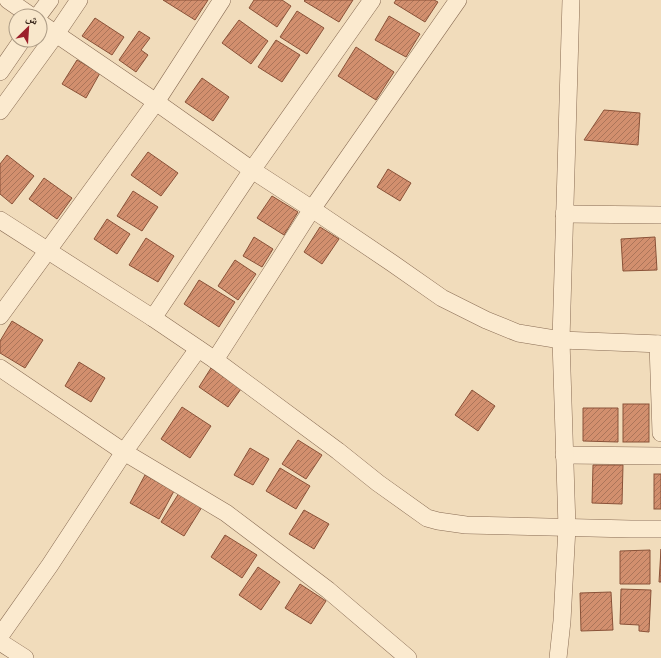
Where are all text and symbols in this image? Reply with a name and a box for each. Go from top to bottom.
north arrow [8,8,48,48]
text: ش [24,10,41,29]

